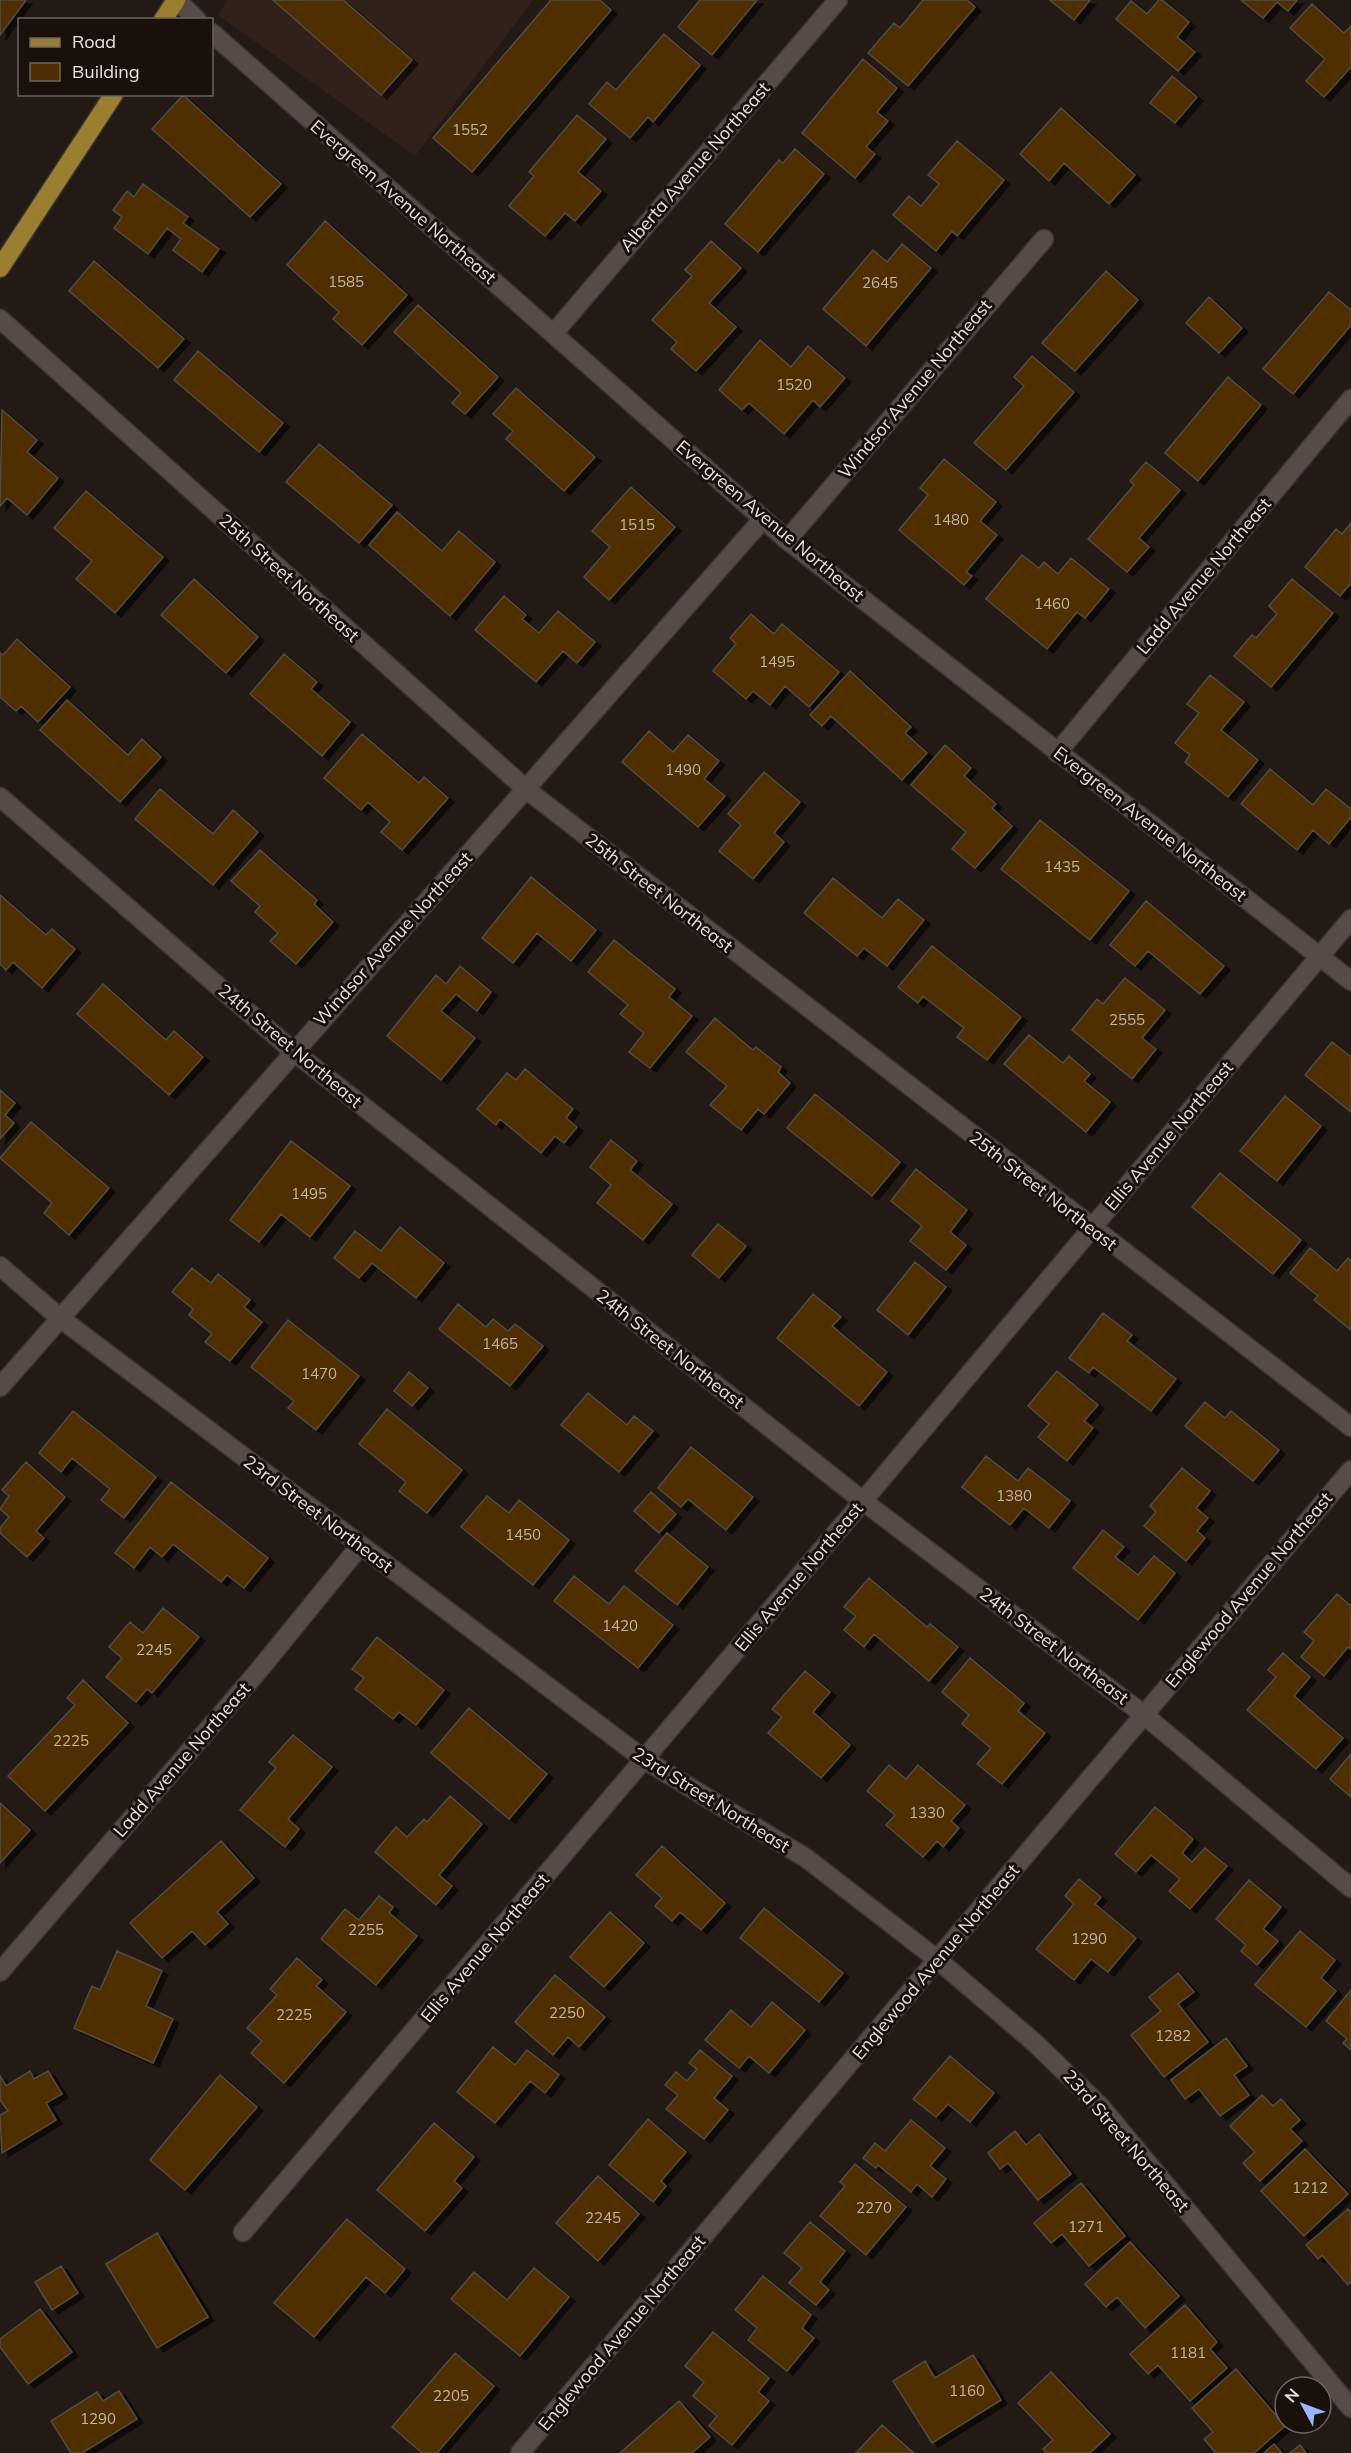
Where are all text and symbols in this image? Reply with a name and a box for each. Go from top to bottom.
legend [18,18,213,96]
text: Road [72,30,116,53]
text: Building [72,60,140,83]
street label: Alberta Avenue Northeast [615,77,775,256]
street label: Evergreen Avenue Northeast [306,115,501,289]
house number: 1552 [452,120,488,139]
house number: 1585 [328,272,364,291]
house number: 2645 [862,273,898,292]
street label: Windsor Avenue Northeast [833,294,996,483]
house number: 1520 [776,375,812,394]
street label: Evergreen Avenue Northeast [671,435,869,606]
street label: Ladd Avenue Northeast [1131,493,1276,659]
street label: 25th Street Northeast [214,509,364,647]
house number: 1480 [933,510,969,529]
house number: 1515 [619,515,655,534]
house number: 1460 [1034,594,1070,613]
house number: 1495 [759,652,795,671]
street label: Evergreen Avenue Northeast [1049,741,1252,906]
house number: 1490 [665,760,701,779]
street label: 25th Street Northeast [581,828,738,957]
street label: Windsor Avenue Northeast [308,847,477,1031]
house number: 1435 [1044,857,1080,876]
street label: 24th Street Northeast [214,979,367,1113]
house number: 2555 [1109,1010,1145,1029]
street label: Ellis Avenue Northeast [1099,1056,1238,1215]
street label: 25th Street Northeast [965,1126,1122,1255]
house number: 1495 [291,1184,327,1203]
street label: 24th Street Northeast [592,1284,749,1413]
house number: 1465 [482,1334,518,1353]
house number: 1470 [301,1364,337,1383]
street label: 23rd Street Northeast [239,1450,398,1577]
house number: 1380 [996,1486,1032,1505]
street label: Englewood Avenue Northeast [1160,1487,1337,1692]
street label: Ellis Avenue Northeast [729,1497,868,1656]
house number: 1450 [505,1525,541,1544]
street label: 24th Street Northeast [975,1582,1133,1709]
house number: 1420 [602,1616,638,1635]
house number: 2245 [136,1640,172,1659]
street label: Ladd Avenue Northeast [108,1678,255,1842]
house number: 2225 [53,1731,89,1750]
street label: 23rd Street Northeast [628,1742,794,1857]
house number: 1330 [909,1803,945,1822]
street label: Englewood Avenue Northeast [847,1859,1024,2064]
street label: Ellis Avenue Northeast [415,1868,554,2027]
house number: 2255 [348,1920,384,1939]
house number: 1290 [1071,1929,1107,1948]
house number: 2250 [549,2003,585,2022]
house number: 2225 [276,2005,312,2024]
house number: 1282 [1155,2026,1191,2045]
street label: 23rd Street Northeast [1058,2065,1195,2217]
house number: 1212 [1292,2178,1328,2197]
house number: 2270 [856,2198,892,2217]
house number: 2245 [585,2208,621,2227]
house number: 1271 [1068,2217,1104,2236]
street label: Englewood Avenue Northeast [533,2230,710,2435]
house number: 1181 [1170,2343,1206,2362]
north arrow [1273,2375,1333,2435]
house number: 1160 [949,2381,985,2400]
text: N [1280,2384,1303,2406]
house number: 2205 [433,2386,469,2405]
house number: 1290 [80,2409,116,2428]

